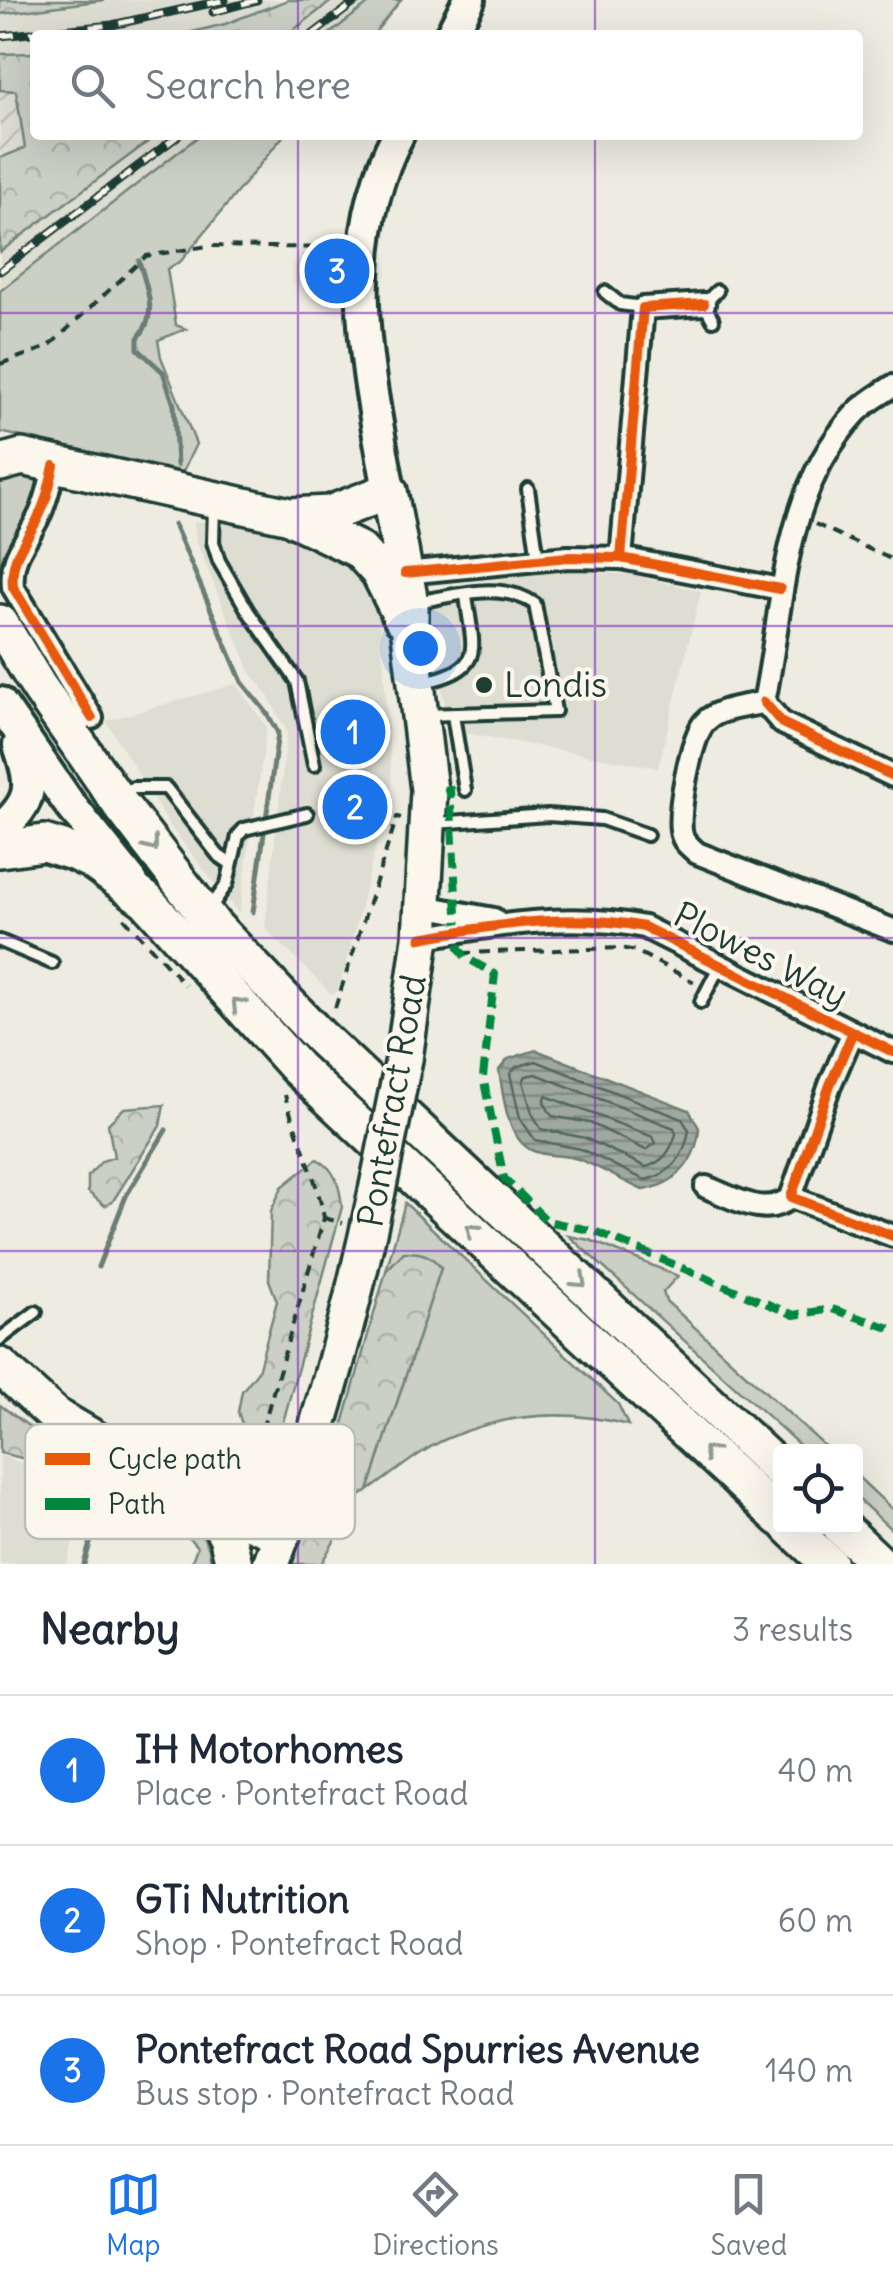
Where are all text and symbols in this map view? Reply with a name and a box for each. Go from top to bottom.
search box [30,30,863,140]
icon: search [65,58,120,113]
text: Search here [145,62,351,109]
pin: 3 [304,234,370,308]
your location [395,623,446,674]
place label: Londis [504,662,607,706]
marker: Londis [473,674,495,696]
pin: 1 [320,694,386,770]
pin: 2 [322,770,388,844]
one-way arrow [140,834,158,852]
street label: Plowes Way [667,891,856,1017]
street label: Pontefract Road [347,971,435,1230]
one-way arrow [232,997,250,1016]
one-way arrow [465,1224,483,1242]
one-way arrow [568,1269,586,1287]
legend [25,1424,355,1539]
text: Cycle path [108,1441,242,1477]
map controls [773,1444,863,1534]
button: locate [773,1444,863,1534]
one-way arrow [702,1446,721,1464]
text: Path [108,1486,166,1522]
text: Nearby [40,1603,179,1655]
text: 3 results [732,1609,853,1650]
text: IH Motorhomes [135,1726,404,1773]
text: 1 [66,1750,79,1791]
text: 40 m [778,1750,853,1791]
text: Place · Pontefract Road [135,1773,468,1814]
text: GTi Nutrition [135,1876,350,1923]
text: 2 [64,1900,81,1941]
text: 60 m [778,1900,853,1941]
text: Shop · Pontefract Road [135,1923,463,1964]
text: Pontefract Road Spurries Avenue [135,2026,700,2073]
text: 3 [63,2050,82,2091]
text: 140 m [765,2050,853,2091]
text: Bus stop · Pontefract Road [135,2073,514,2114]
tab: Map [106,2167,161,2263]
tab: Directions [372,2167,499,2263]
tab: Saved [710,2167,787,2263]

